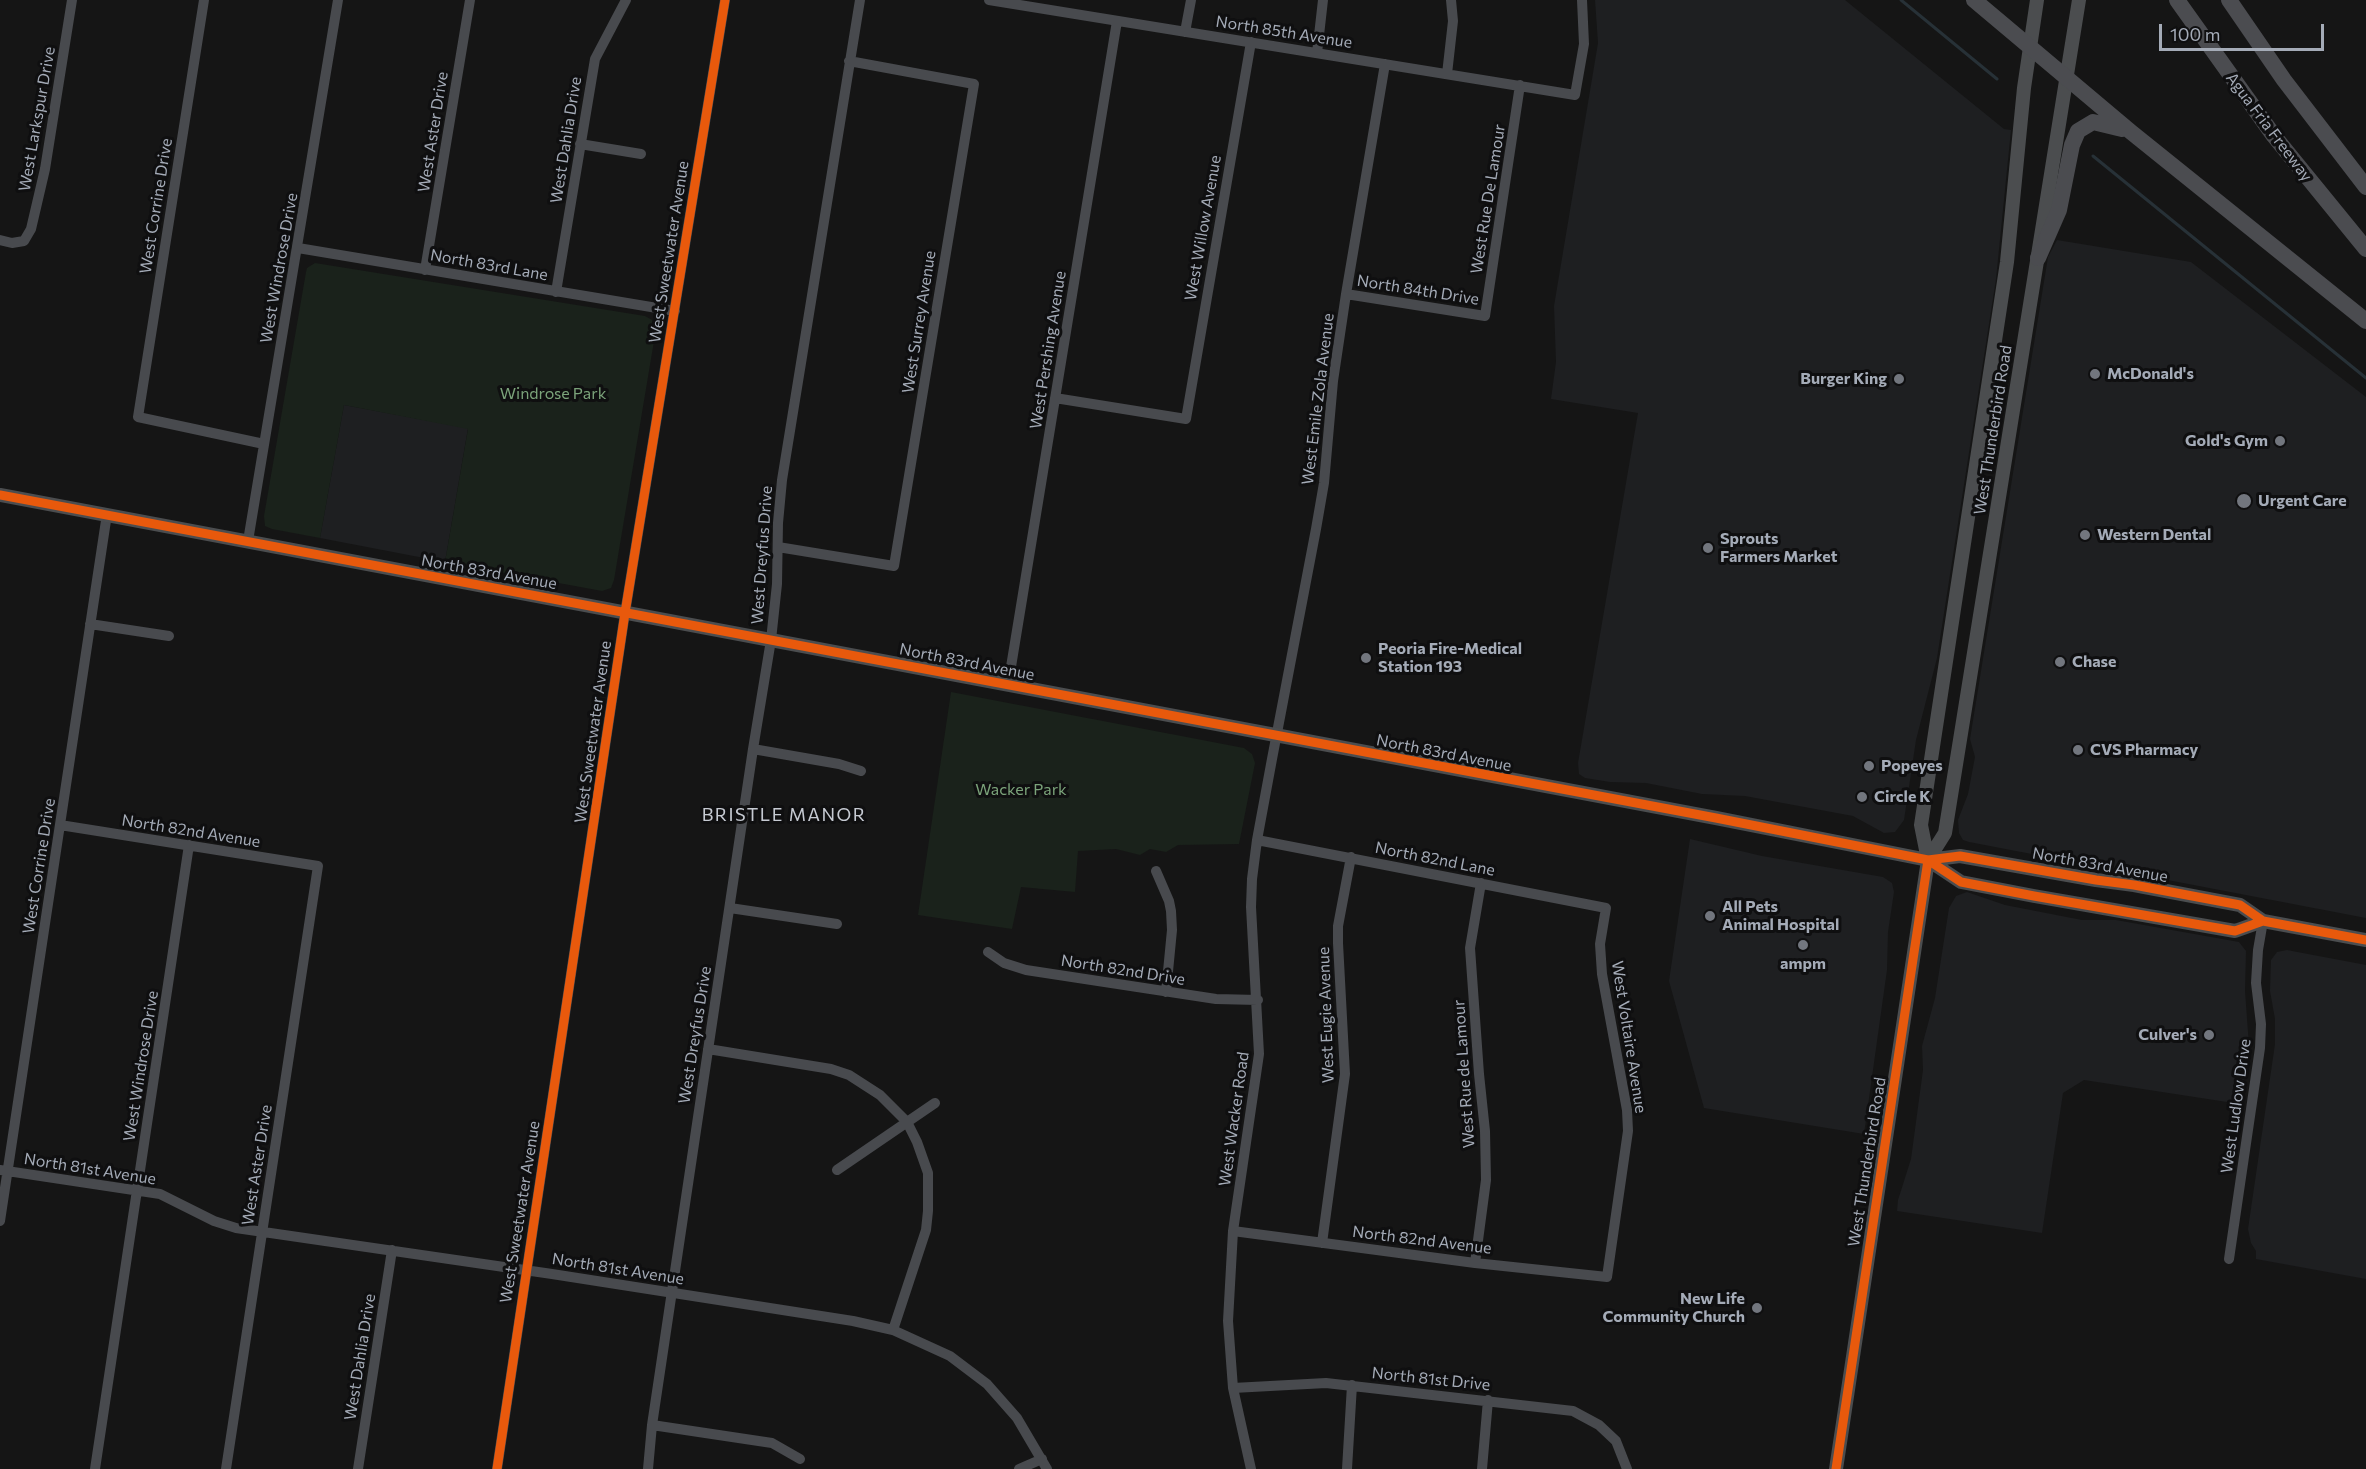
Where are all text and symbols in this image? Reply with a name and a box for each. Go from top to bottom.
street label: North 85th Avenue [1214,12,1354,52]
scale bar [2162,12,2327,50]
text: 100 m [2170,23,2220,45]
street label: West Larkspur Drive [15,45,59,193]
street label: Agua Fria Freeway [2222,69,2316,185]
street label: West Aster Drive [414,70,452,194]
street label: West Dahlia Drive [547,75,585,205]
street label: West Rue De Lamour [1467,123,1509,275]
street label: West Corrine Drive [136,137,176,275]
street label: West Willow Avenue [1181,154,1225,302]
street label: West Sweetwater Avenue [645,160,693,344]
street label: West Windrose Drive [256,191,302,345]
street label: North 83rd Lane [429,245,549,285]
street label: West Surrey Avenue [898,249,940,395]
street label: West Pershing Avenue [1026,270,1070,430]
street label: North 84th Drive [1355,271,1481,309]
street label: West Emile Zola Avenue [1298,312,1338,486]
street label: West Thunderbird Road [1970,344,2016,516]
place label: McDonald's [2107,364,2194,384]
marker: McDonald's [2088,367,2102,381]
place label: Burger King [1800,369,1887,389]
marker: Burger King [1892,372,1906,386]
park label: Windrose Park [500,384,606,404]
place label: Gold's Gym [2185,431,2268,451]
marker: Gold's Gym [2273,434,2287,448]
street label: West Dreyfus Drive [748,485,776,625]
place label: Urgent Care [2258,491,2347,511]
marker: Urgent Care [2235,492,2253,510]
place label: Western Dental [2097,525,2211,545]
marker: Western Dental [2078,528,2092,542]
place label: Sprouts Farmers Market [1720,529,1837,567]
marker: Sprouts Farmers Market [1701,541,1715,555]
street label: North 83rd Avenue [420,551,558,593]
street label: North 83rd Avenue [898,639,1036,685]
place label: Peoria Fire-Medical Station 193 [1378,639,1522,677]
street label: West Sweetwater Avenue [571,640,615,824]
marker: Peoria Fire-Medical Station 193 [1359,651,1373,665]
place label: Chase [2072,652,2117,672]
marker: Chase [2053,655,2067,669]
street label: North 83rd Avenue [1375,730,1513,776]
place label: CVS Pharmacy [2090,740,2198,760]
marker: CVS Pharmacy [2071,743,2085,757]
place label: Popeyes [1881,756,1943,776]
marker: Popeyes [1862,759,1876,773]
park label: Wacker Park [975,780,1067,800]
place label: Circle K [1874,787,1931,807]
marker: Circle K [1855,790,1869,804]
street label: West Corrine Drive [19,797,59,935]
district label: BRISTLE MANOR [702,804,866,826]
street label: North 82nd Avenue [120,811,262,851]
street label: North 82nd Lane [1373,838,1497,880]
street label: North 83rd Avenue [2031,844,2169,886]
place label: All Pets Animal Hospital [1722,897,1839,935]
marker: All Pets Animal Hospital [1703,909,1717,923]
marker: ampm [1796,938,1810,952]
street label: West Eugie Avenue [1314,946,1338,1084]
street label: North 82nd Drive [1060,951,1186,989]
place label: ampm [1780,954,1826,974]
street label: West Voltaire Avenue [1607,959,1651,1115]
street label: West Dreyfus Drive [675,965,715,1105]
street label: West Windrose Drive [120,989,162,1143]
street label: West Rue de Lamour [1449,999,1479,1149]
place label: Culver's [2138,1025,2197,1045]
marker: Culver's [2202,1028,2216,1042]
street label: West Ludlow Drive [2217,1037,2255,1175]
street label: West Wacker Road [1215,1050,1253,1188]
street label: West Thunderbird Road [1844,1076,1890,1248]
street label: West Aster Drive [238,1103,276,1227]
street label: West Sweetwater Avenue [496,1120,544,1304]
street label: North 81st Avenue [23,1149,157,1189]
street label: North 82nd Avenue [1351,1222,1493,1258]
street label: North 81st Avenue [551,1249,685,1289]
place label: New Life Community Church [1602,1289,1745,1327]
street label: West Dahlia Drive [341,1292,379,1422]
marker: New Life Community Church [1750,1301,1764,1315]
street label: North 81st Drive [1371,1363,1491,1395]

